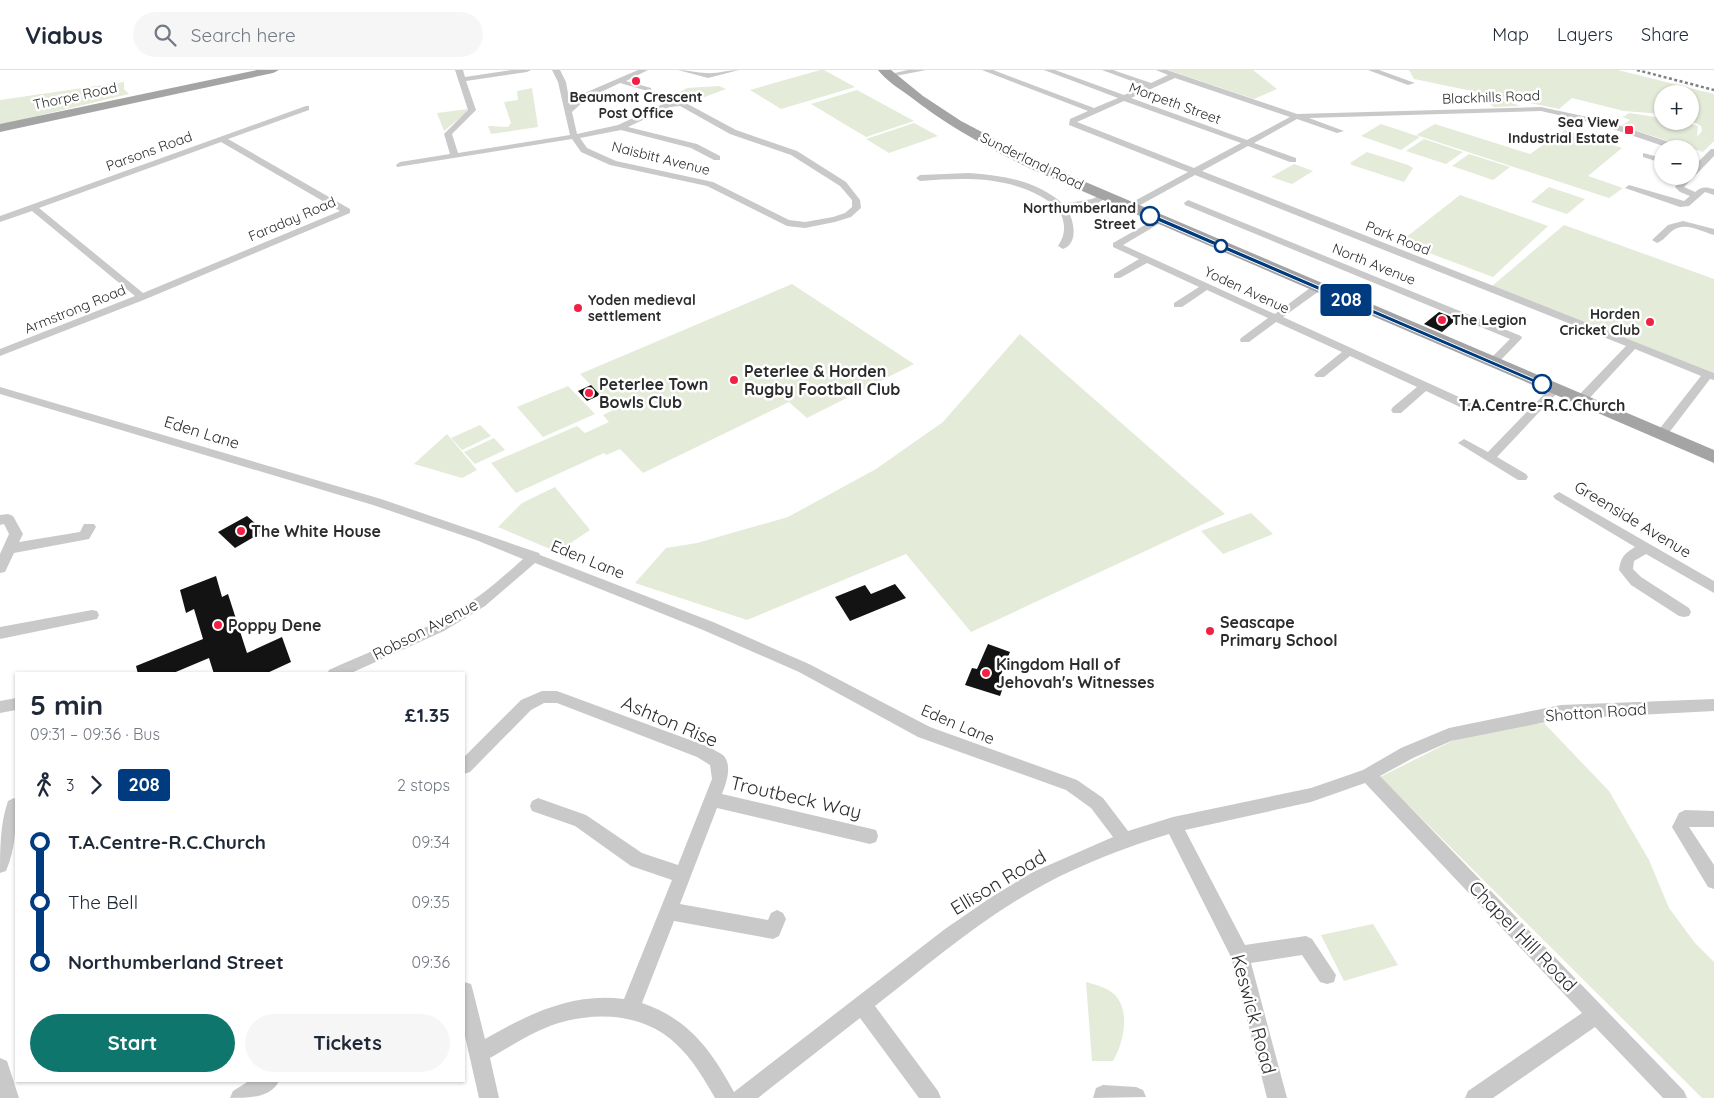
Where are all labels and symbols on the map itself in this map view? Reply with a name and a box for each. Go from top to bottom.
marker: Beaumont Crescent Post Office [630,75,642,87]
street label: Thorpe Road [31,78,119,114]
street label: Morpeth Street [1127,78,1224,128]
street label: Blackhills Road [1442,86,1540,108]
place label: Beaumont Crescent Post Office [569,88,703,122]
place label: Sea View Industrial Estate [1508,113,1619,147]
marker: Sea View Industrial Estate [1623,124,1635,136]
street label: Parsons Road [103,127,195,175]
street label: Sunderland Road [977,128,1087,194]
street label: Naisbitt Avenue [610,137,712,179]
street label: Faraday Road [246,192,338,246]
place label: Northumberland Street [1023,199,1136,233]
marker: Northumberland Street [1140,206,1160,226]
street label: Park Road [1363,217,1433,259]
unlabelled marker [1214,239,1228,253]
street label: North Avenue [1330,239,1418,289]
street label: Yoden Avenue [1202,262,1293,318]
street label: Armstrong Road [22,281,128,337]
line badge: 208 [1317,284,1375,316]
place label: Yoden medieval settlement [588,291,696,325]
marker: Yoden medieval settlement [572,302,584,314]
place label: Horden Cricket Club [1560,305,1640,339]
place label: The Legion [1452,311,1527,329]
marker: The Legion [1436,314,1448,326]
marker: Horden Cricket Club [1644,316,1656,328]
place label: Peterlee & Horden Rugby Football Club [744,361,900,399]
place label: Peterlee Town Bowls Club [599,374,708,412]
marker: Peterlee & Horden Rugby Football Club [728,374,740,386]
marker: T.A.Centre-R.C.Church [1532,374,1552,394]
marker: Peterlee Town Bowls Club [583,387,595,399]
place label: T.A.Centre-R.C.Church [1459,395,1625,415]
street label: Eden Lane [162,411,242,453]
street label: Greenside Avenue [1571,476,1695,562]
place label: The White House [251,521,381,541]
marker: The White House [235,525,247,537]
street label: Eden Lane [548,535,628,583]
street label: Robson Avenue [369,594,481,664]
place label: Seascape Primary School [1220,612,1338,650]
place label: Poppy Dene [228,615,321,635]
marker: Poppy Dene [212,619,224,631]
marker: Seascape Primary School [1204,625,1216,637]
place label: Kingdom Hall of Jehovah's Witnesses [996,654,1155,692]
marker: Kingdom Hall of Jehovah's Witnesses [980,667,992,679]
street label: Ashton Rise [618,690,722,752]
street label: Shotton Road [1545,698,1647,726]
street label: Eden Lane [918,700,998,748]
street label: Troutbeck Way [728,770,864,824]
street label: Ellison Road [946,844,1050,920]
street label: Chapel Hill Road [1464,875,1582,997]
street label: Keswick Road [1227,952,1281,1076]

